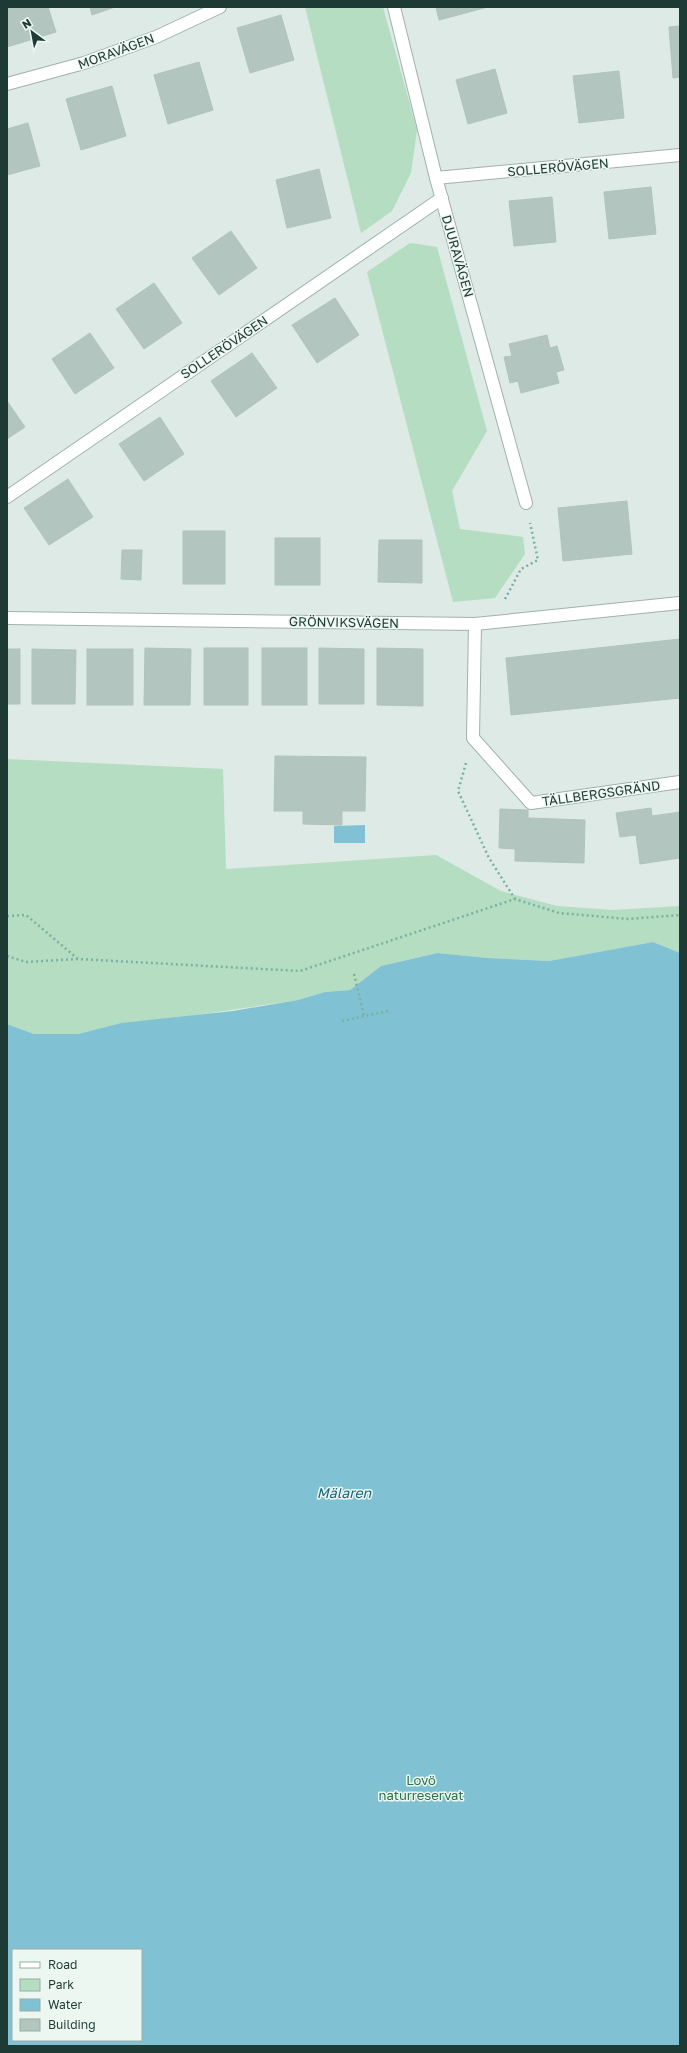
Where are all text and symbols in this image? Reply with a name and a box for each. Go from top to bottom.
north arrow [12,12,52,52]
text: N [19,15,33,31]
street label: MORAVÄGEN [76,30,156,72]
street label: SOLLERÖVÄGEN [507,155,609,179]
street label: DJURAVÄGEN [439,213,477,299]
street label: SOLLERÖVÄGEN [177,312,271,382]
street label: GRÖNVIKSVÄGEN [289,613,399,631]
street label: TÄLLBERGSGRÄND [541,777,661,809]
water label: Mälaren [317,1484,373,1501]
park label: Lovö naturreservat [378,1772,464,1803]
legend [12,1949,142,2041]
text: Road [48,1957,77,1972]
text: Park [48,1977,74,1992]
text: Water [48,1997,82,2012]
text: Building [48,2017,96,2032]

